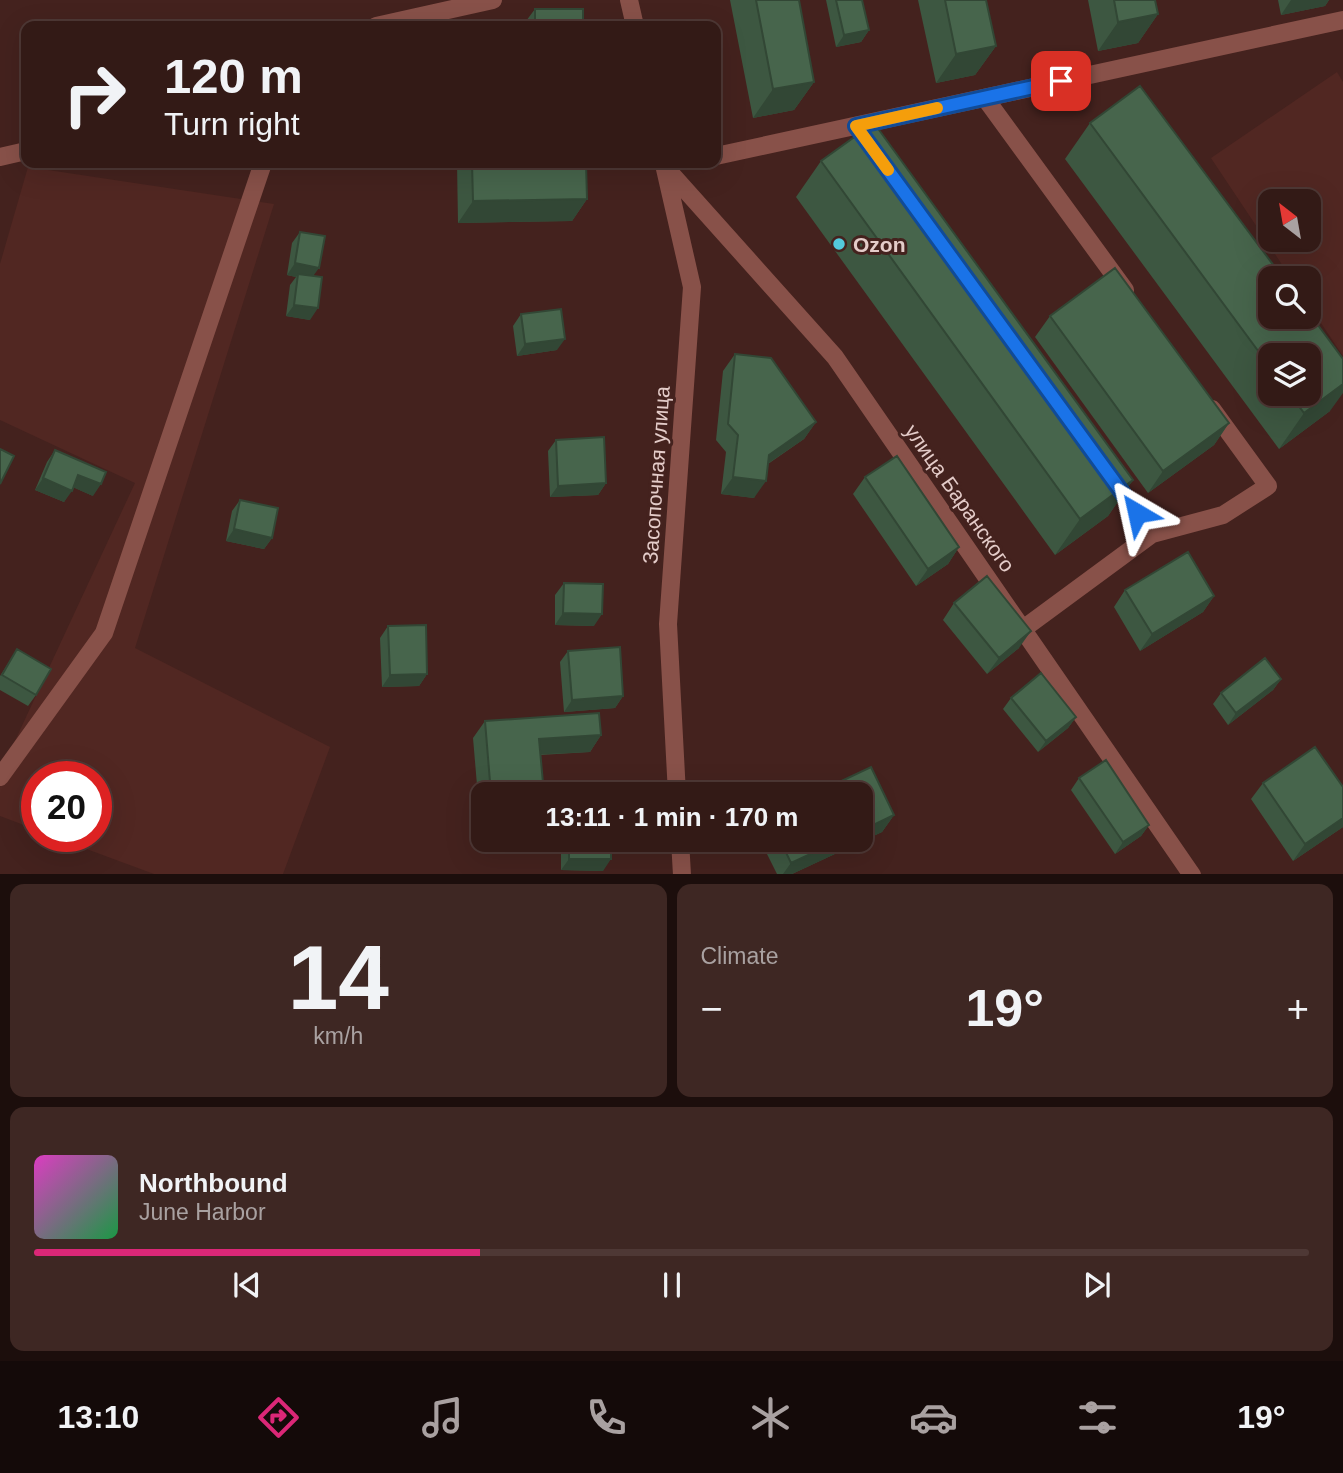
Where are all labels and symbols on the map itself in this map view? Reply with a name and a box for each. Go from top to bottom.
pin [1031,51,1091,111]
north arrow [1258,189,1321,252]
place label: Ozon [853,233,906,256]
marker: Ozon [831,236,847,252]
street label: Засопочная улица [638,385,674,565]
street label: улица Баранского [901,420,1019,576]
position arrow [1100,476,1174,550]
speed limit sign: 20 [21,761,112,852]

